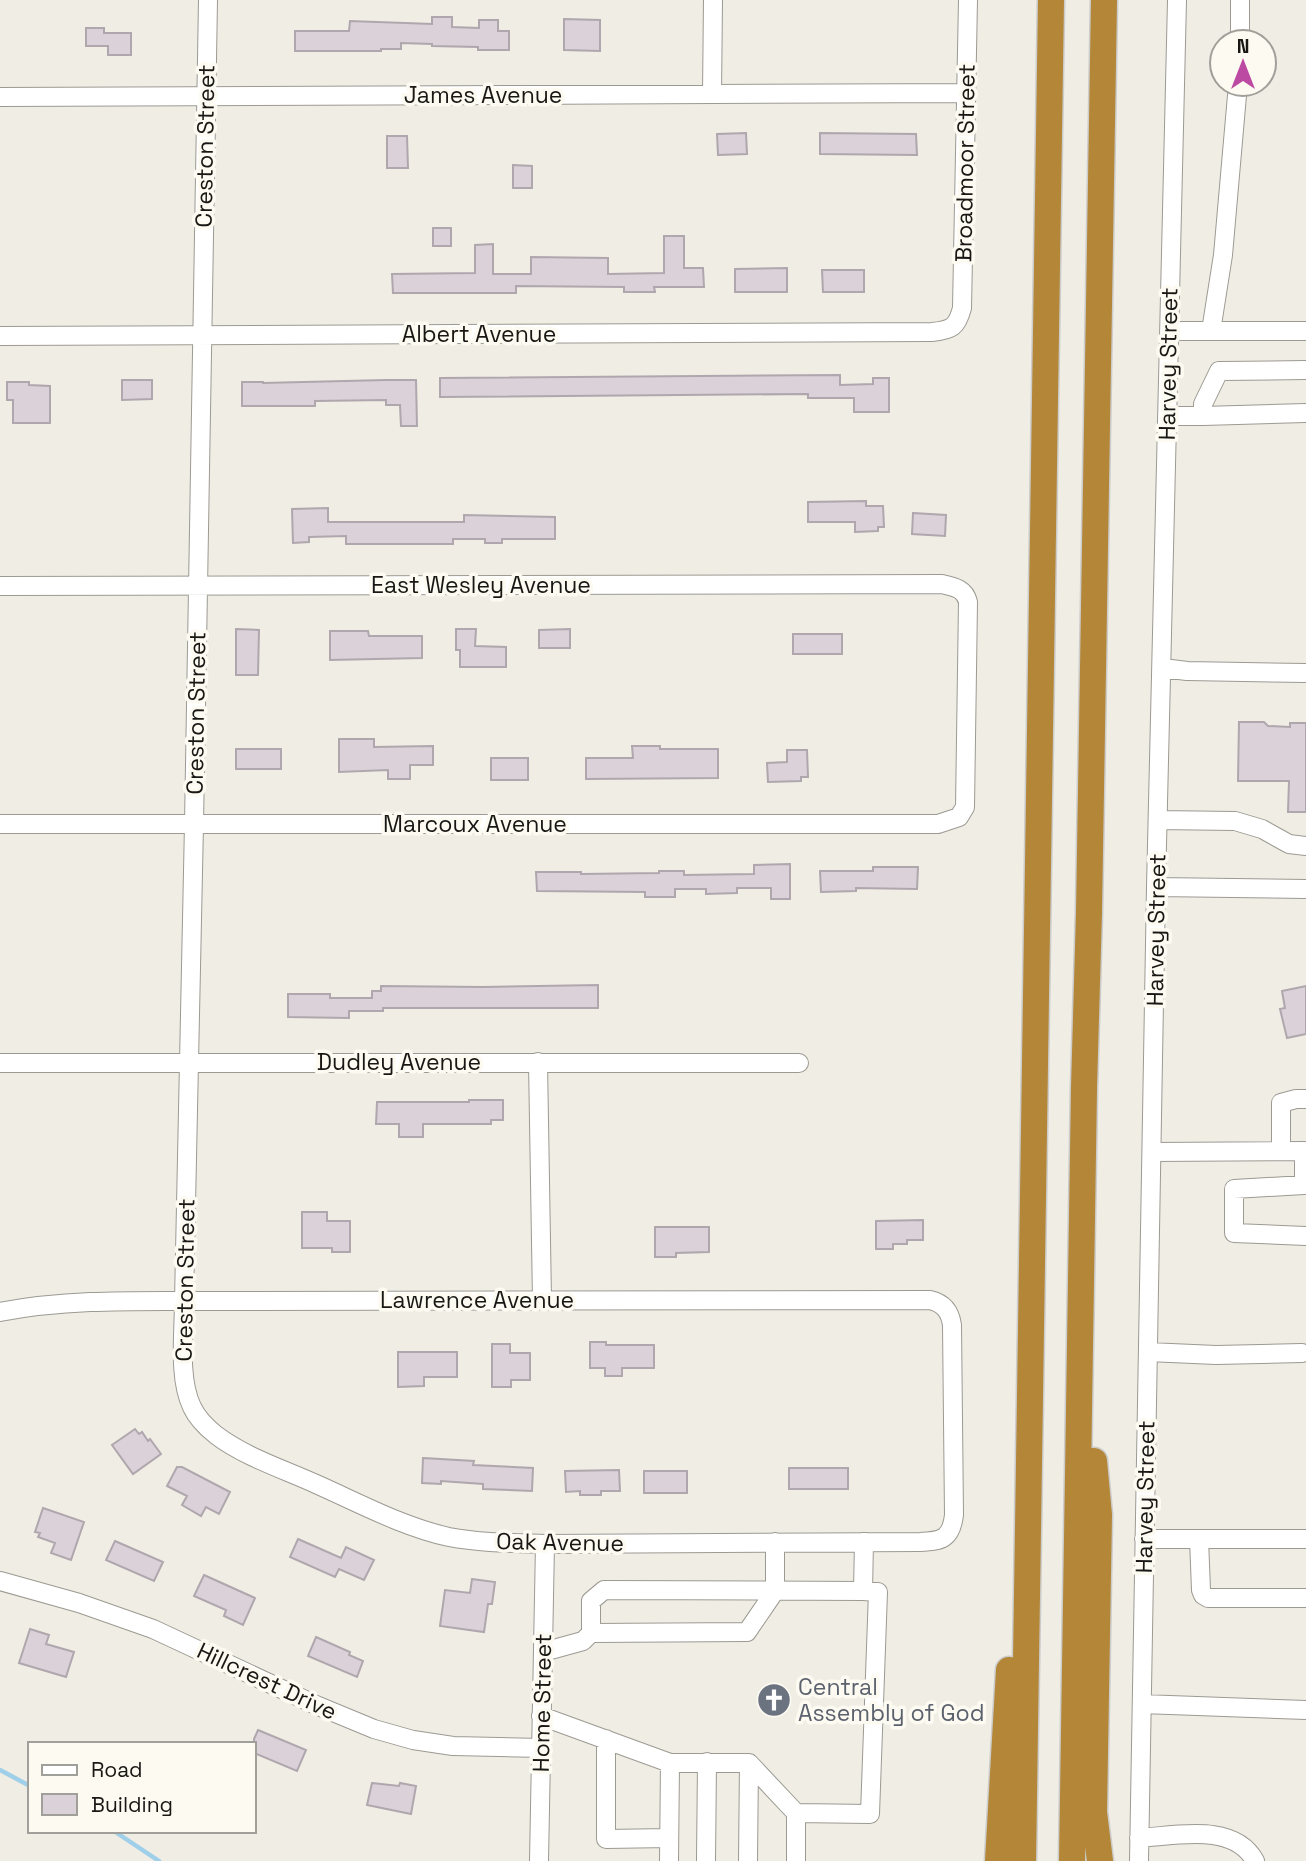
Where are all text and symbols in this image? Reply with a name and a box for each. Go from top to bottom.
north arrow [1208,28,1278,98]
text: N [1237,34,1249,59]
street label: Creston Street [189,64,221,228]
street label: Broadmoor Street [948,64,982,262]
street label: James Avenue [404,80,562,110]
street label: Harvey Street [1152,287,1184,441]
street label: Albert Avenue [402,319,556,349]
street label: East Wesley Avenue [371,570,591,600]
street label: Creston Street [180,631,212,795]
street label: Marcoux Avenue [383,809,567,839]
street label: Harvey Street [1140,853,1172,1007]
street label: Dudley Avenue [317,1047,481,1077]
street label: Creston Street [169,1198,201,1362]
street label: Lawrence Avenue [380,1285,574,1315]
street label: Harvey Street [1129,1420,1161,1574]
street label: Oak Avenue [496,1526,624,1558]
street label: Home Street [526,1633,558,1773]
street label: Hillcrest Drive [192,1635,342,1727]
place label: Central Assembly of God [798,1672,985,1728]
church icon: Central Assembly of God [755,1681,793,1719]
legend [28,1742,256,1833]
text: Road [91,1756,143,1783]
text: Building [91,1791,173,1818]

